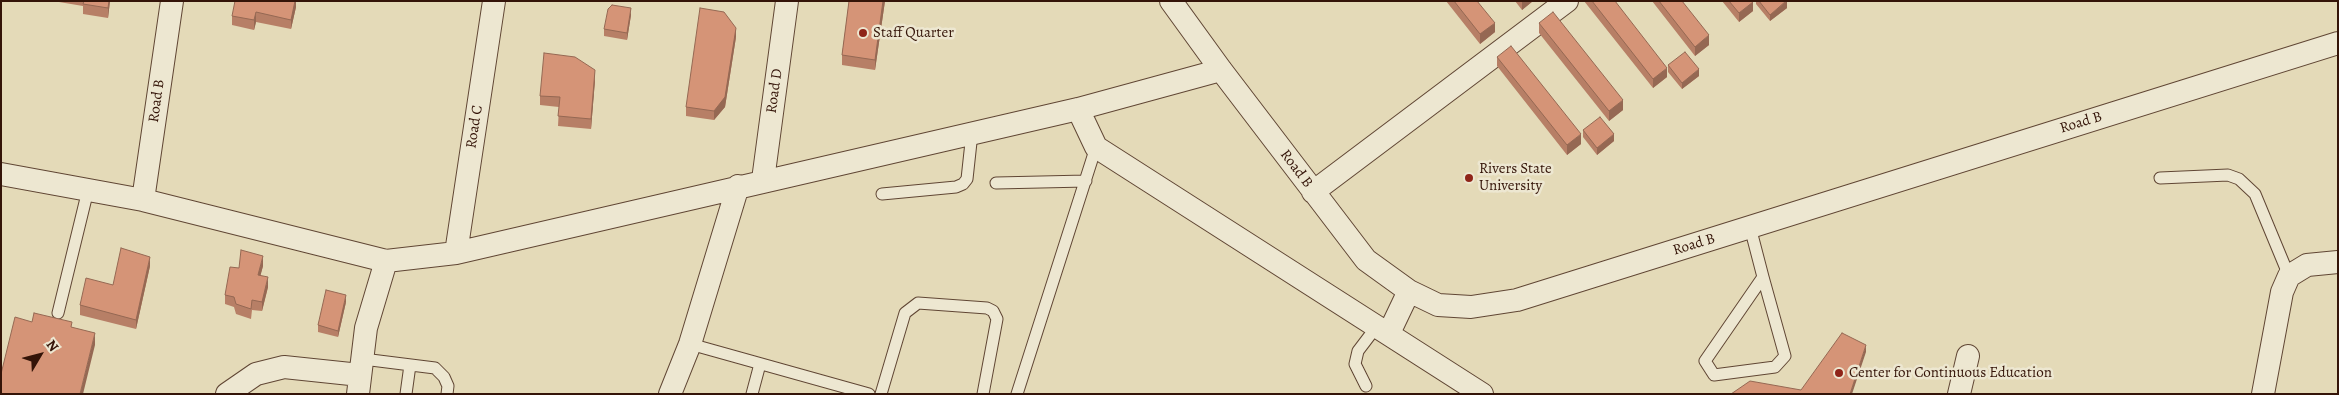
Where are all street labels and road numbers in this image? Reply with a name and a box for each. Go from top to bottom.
street label: Road D [763,68,787,114]
street label: Road B [145,78,169,124]
street label: Road C [463,104,487,150]
street label: Road B [2058,108,2104,138]
street label: Road B [1276,146,1316,192]
street label: Road B [1671,230,1717,260]

